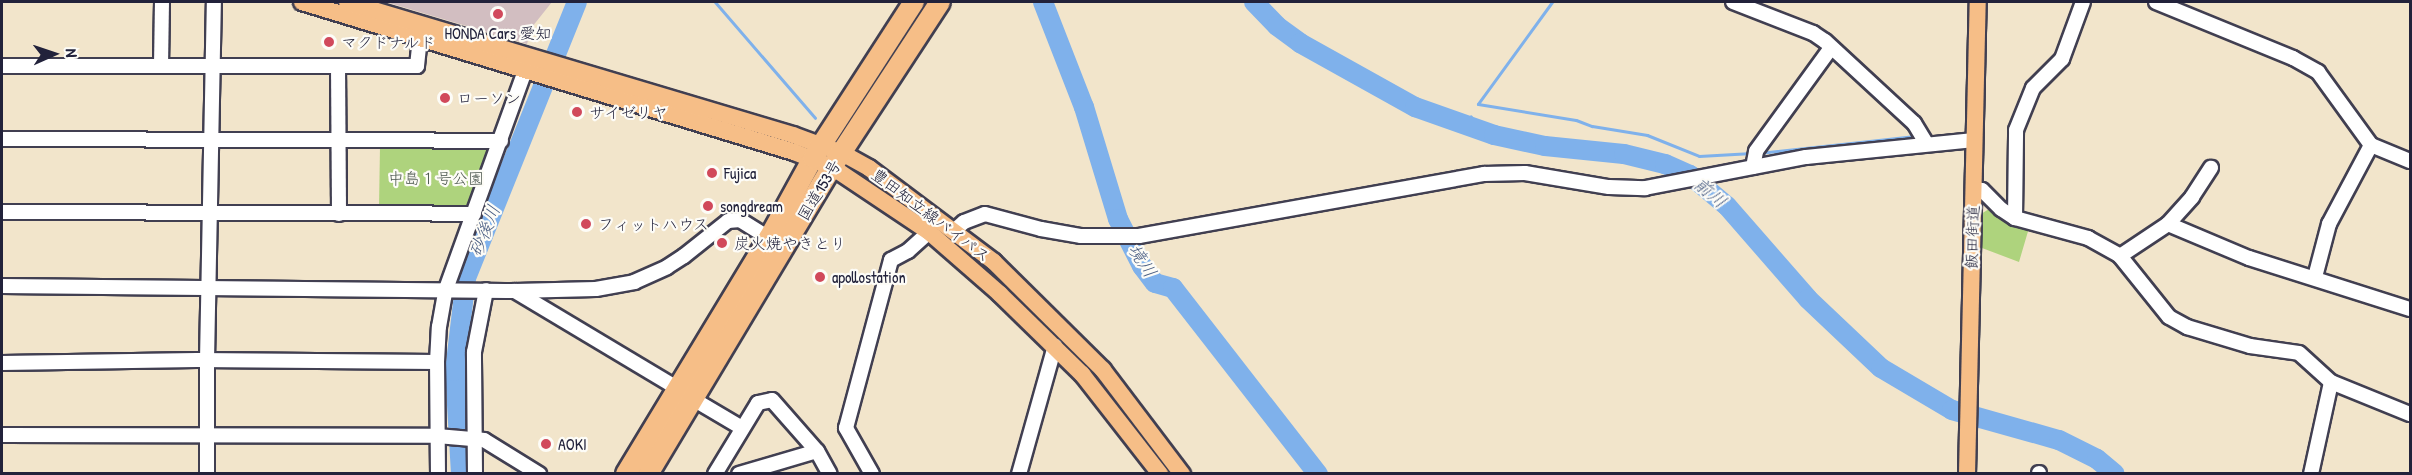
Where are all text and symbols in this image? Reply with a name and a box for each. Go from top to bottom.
marker: HONDA Cars 愛知 [491,7,505,21]
place label: HONDA Cars 愛知 [444,23,552,43]
north arrow [24,24,84,84]
place label: マクドナルド [341,32,437,52]
marker: マクドナルド [322,35,336,49]
text: N [61,48,83,58]
place label: ローソン [457,88,521,108]
marker: ローソン [438,91,452,105]
place label: サイゼリヤ [589,102,669,122]
marker: サイゼリヤ [570,105,584,119]
street label: 国道153号 [793,156,845,224]
place label: Fujica [724,163,756,183]
street label: 豊田知立線バイパス [868,164,994,266]
marker: Fujica [705,166,719,180]
park label: 中島１号公園 [388,168,484,188]
water label: 前川 [1689,173,1731,213]
place label: songdream [720,196,783,216]
marker: songdream [701,199,715,213]
water label: 砂後川 [465,202,505,260]
street label: 飯田街道 [1961,205,1983,269]
place label: フィットハウス [598,214,710,234]
marker: フィットハウス [579,217,593,231]
place label: 炭火焼やきとり [734,233,846,253]
marker: 炭火焼やきとり [715,236,729,250]
water label: 境川 [1123,240,1161,282]
place label: apollostation [832,267,906,287]
marker: apollostation [813,270,827,284]
place label: AOKI [558,434,587,454]
marker: AOKI [539,437,553,451]

